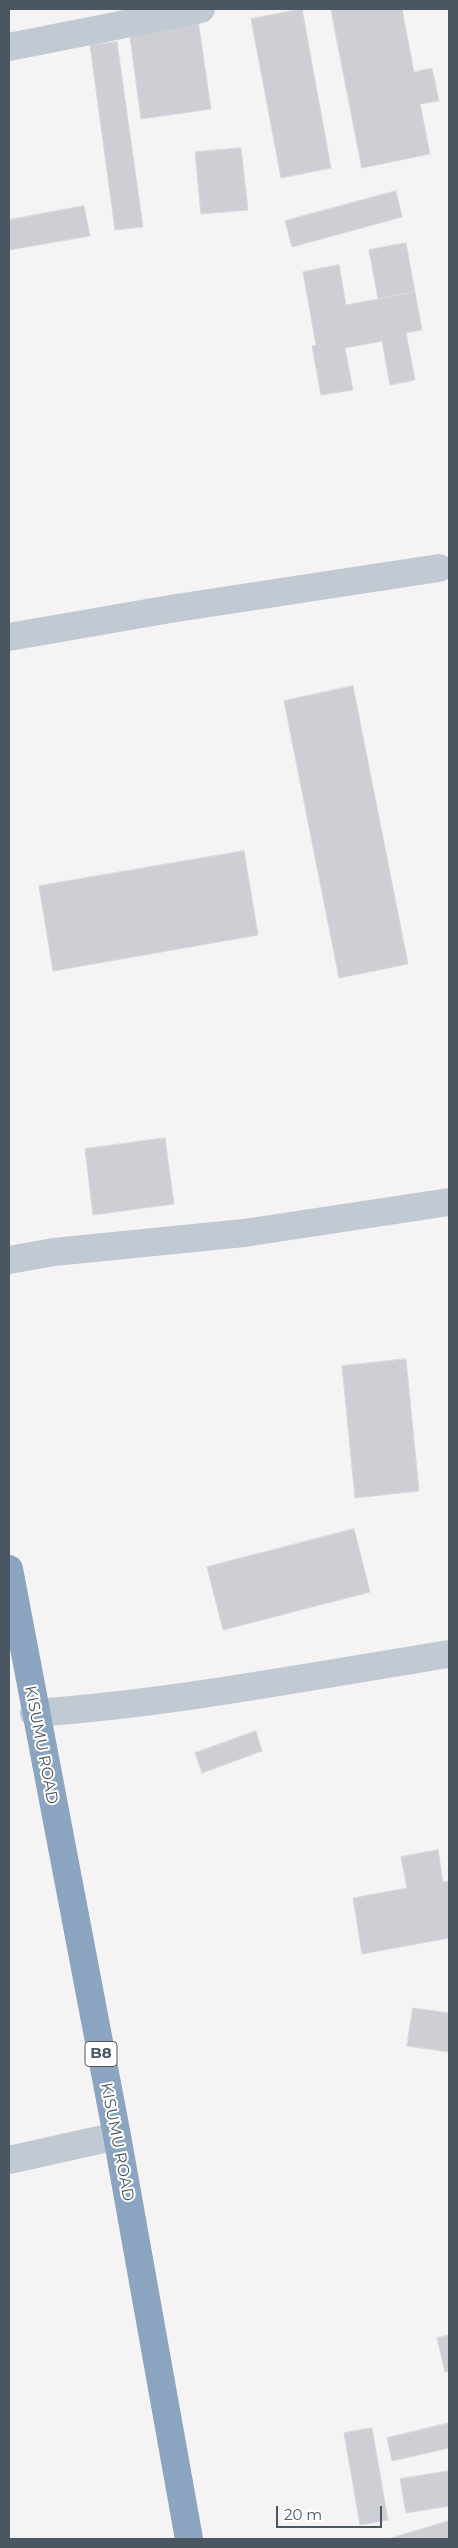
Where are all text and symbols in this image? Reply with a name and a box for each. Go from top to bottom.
street label: KISUMU ROAD [20,1684,62,1806]
road number: B8 [85,2042,117,2066]
street label: KISUMU ROAD [96,2081,138,2203]
scale bar [278,2496,384,2528]
text: 20 m [284,2505,322,2524]

